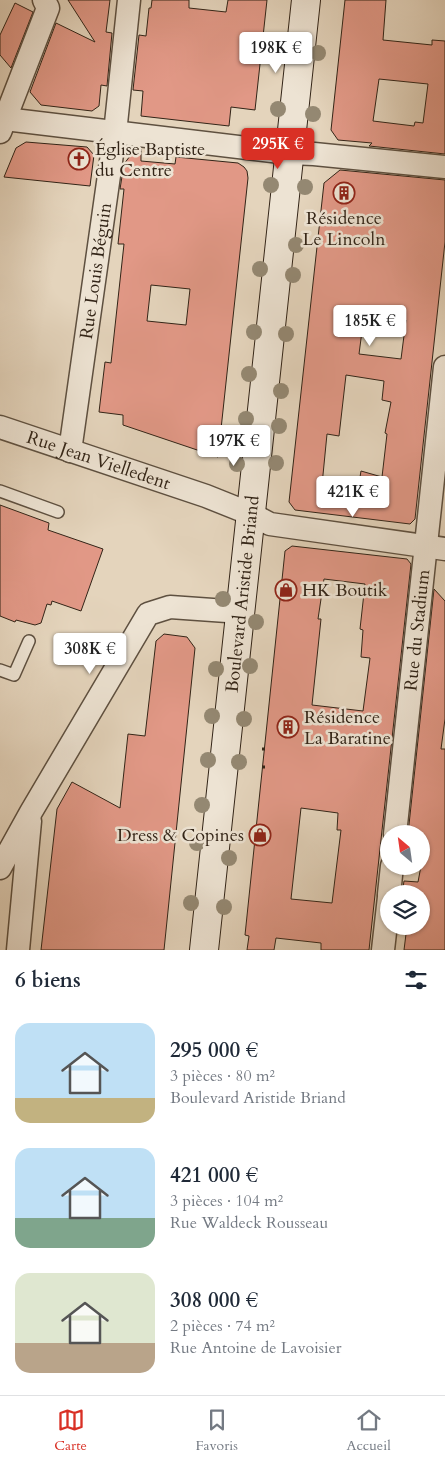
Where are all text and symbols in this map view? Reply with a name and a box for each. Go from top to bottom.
pin: 198K € [235,32,317,74]
text: 198K € [250,37,302,59]
pin: 295K € [237,128,319,170]
text: 295K € [252,133,304,155]
place label: Église Baptiste du Centre [95,137,205,183]
church icon: Église Baptiste du Centre [67,147,91,171]
building icon: Résidence Le Lincoln [332,181,356,205]
street label: Rue Louis Béguin [74,200,118,341]
place label: Résidence Le Lincoln [303,206,386,252]
pin: 185K € [329,304,411,347]
text: 185K € [344,310,396,332]
pin: 197K € [193,424,275,467]
street label: Rue Jean Vielledent [23,425,174,496]
text: 197K € [208,430,260,452]
pin: 421K € [312,476,394,518]
text: 421K € [327,481,379,503]
street label: Boulevard Aristide Briand [220,494,266,694]
street label: Rue du Stadium [398,567,436,692]
shop icon: HK Boutik [274,578,298,602]
place label: HK Boutik [302,578,388,603]
pin: 308K € [49,632,131,675]
text: 308K € [64,638,116,660]
place label: Résidence La Baratine [304,705,391,751]
building icon: Résidence La Baratine [276,715,300,739]
place label: Dress & Copines [117,823,244,848]
shop icon: Dress & Copines [248,823,272,847]
north arrow [380,825,430,875]
map controls [380,825,430,935]
button: layers [380,885,430,935]
text: 6 biens [15,966,81,995]
icon: filters [402,966,430,994]
text: 295 000 € [170,1036,258,1065]
icon: home [55,1043,115,1103]
text: 3 pièces · 80 m² [170,1065,275,1087]
text: Boulevard Aristide Briand [170,1087,346,1109]
text: 421 000 € [170,1161,258,1190]
icon: home [55,1168,115,1228]
text: 3 pièces · 104 m² [170,1190,283,1212]
text: Rue Waldeck Rousseau [170,1212,328,1234]
text: 308 000 € [170,1286,258,1315]
icon: home [55,1293,115,1353]
text: 2 pièces · 74 m² [170,1315,275,1337]
text: Rue Antoine de Lavoisier [170,1337,342,1359]
tab: Carte [54,1406,87,1455]
tab: Favoris [195,1406,238,1455]
tab: Accueil [346,1406,391,1455]

